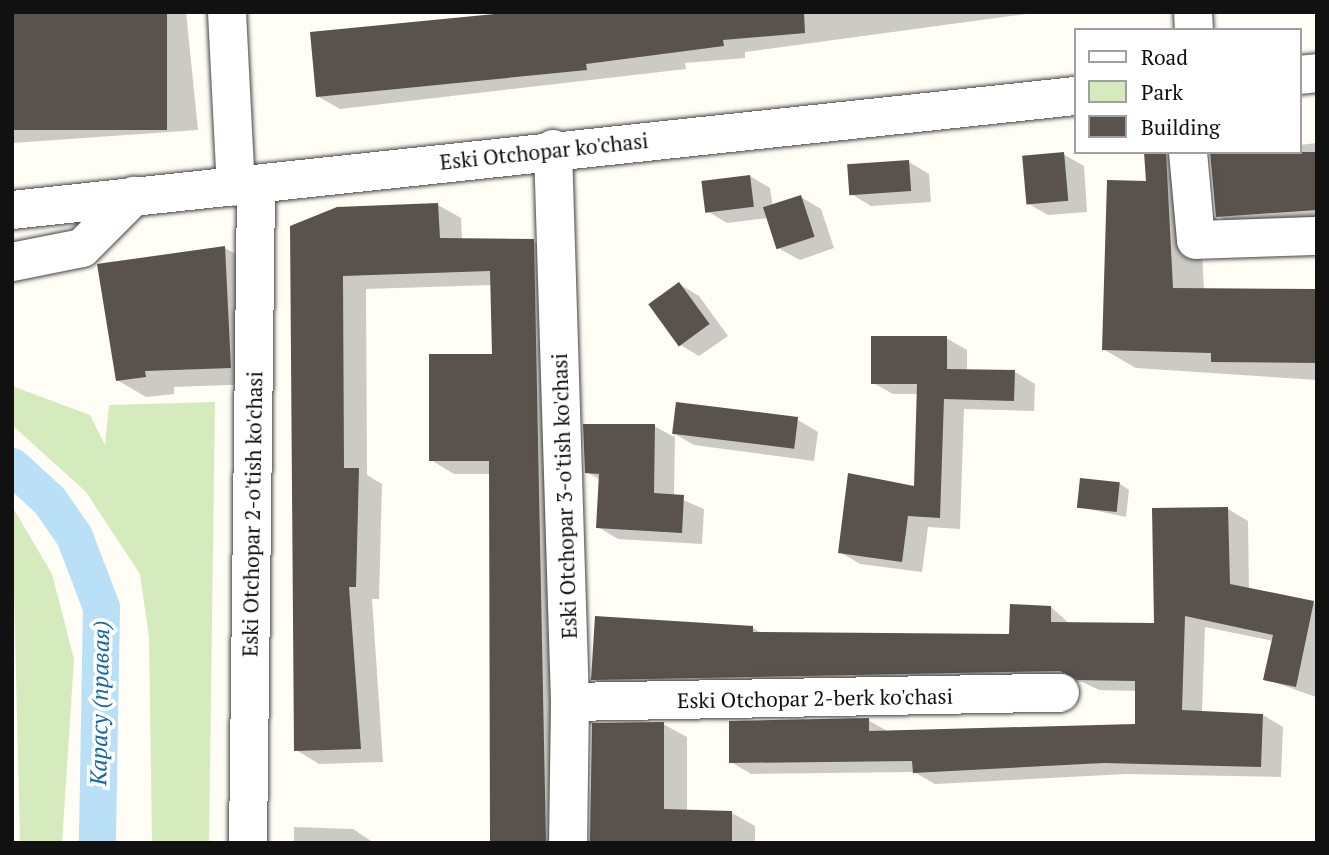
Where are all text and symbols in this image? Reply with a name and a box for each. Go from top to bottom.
legend [1074,28,1301,154]
text: Road [1141,43,1188,71]
text: Park [1141,78,1183,106]
text: Building [1141,113,1220,141]
street label: Eski Otchopar ko'chasi [438,128,650,174]
street label: Eski Otchopar 3-o'tish ko'chasi [546,353,582,639]
street label: Eski Otchopar 2-o'tish ko'chasi [237,371,267,657]
water label: Карасу (правая) [85,620,115,786]
street label: Eski Otchopar 2-berk ko'chasi [677,683,953,713]

